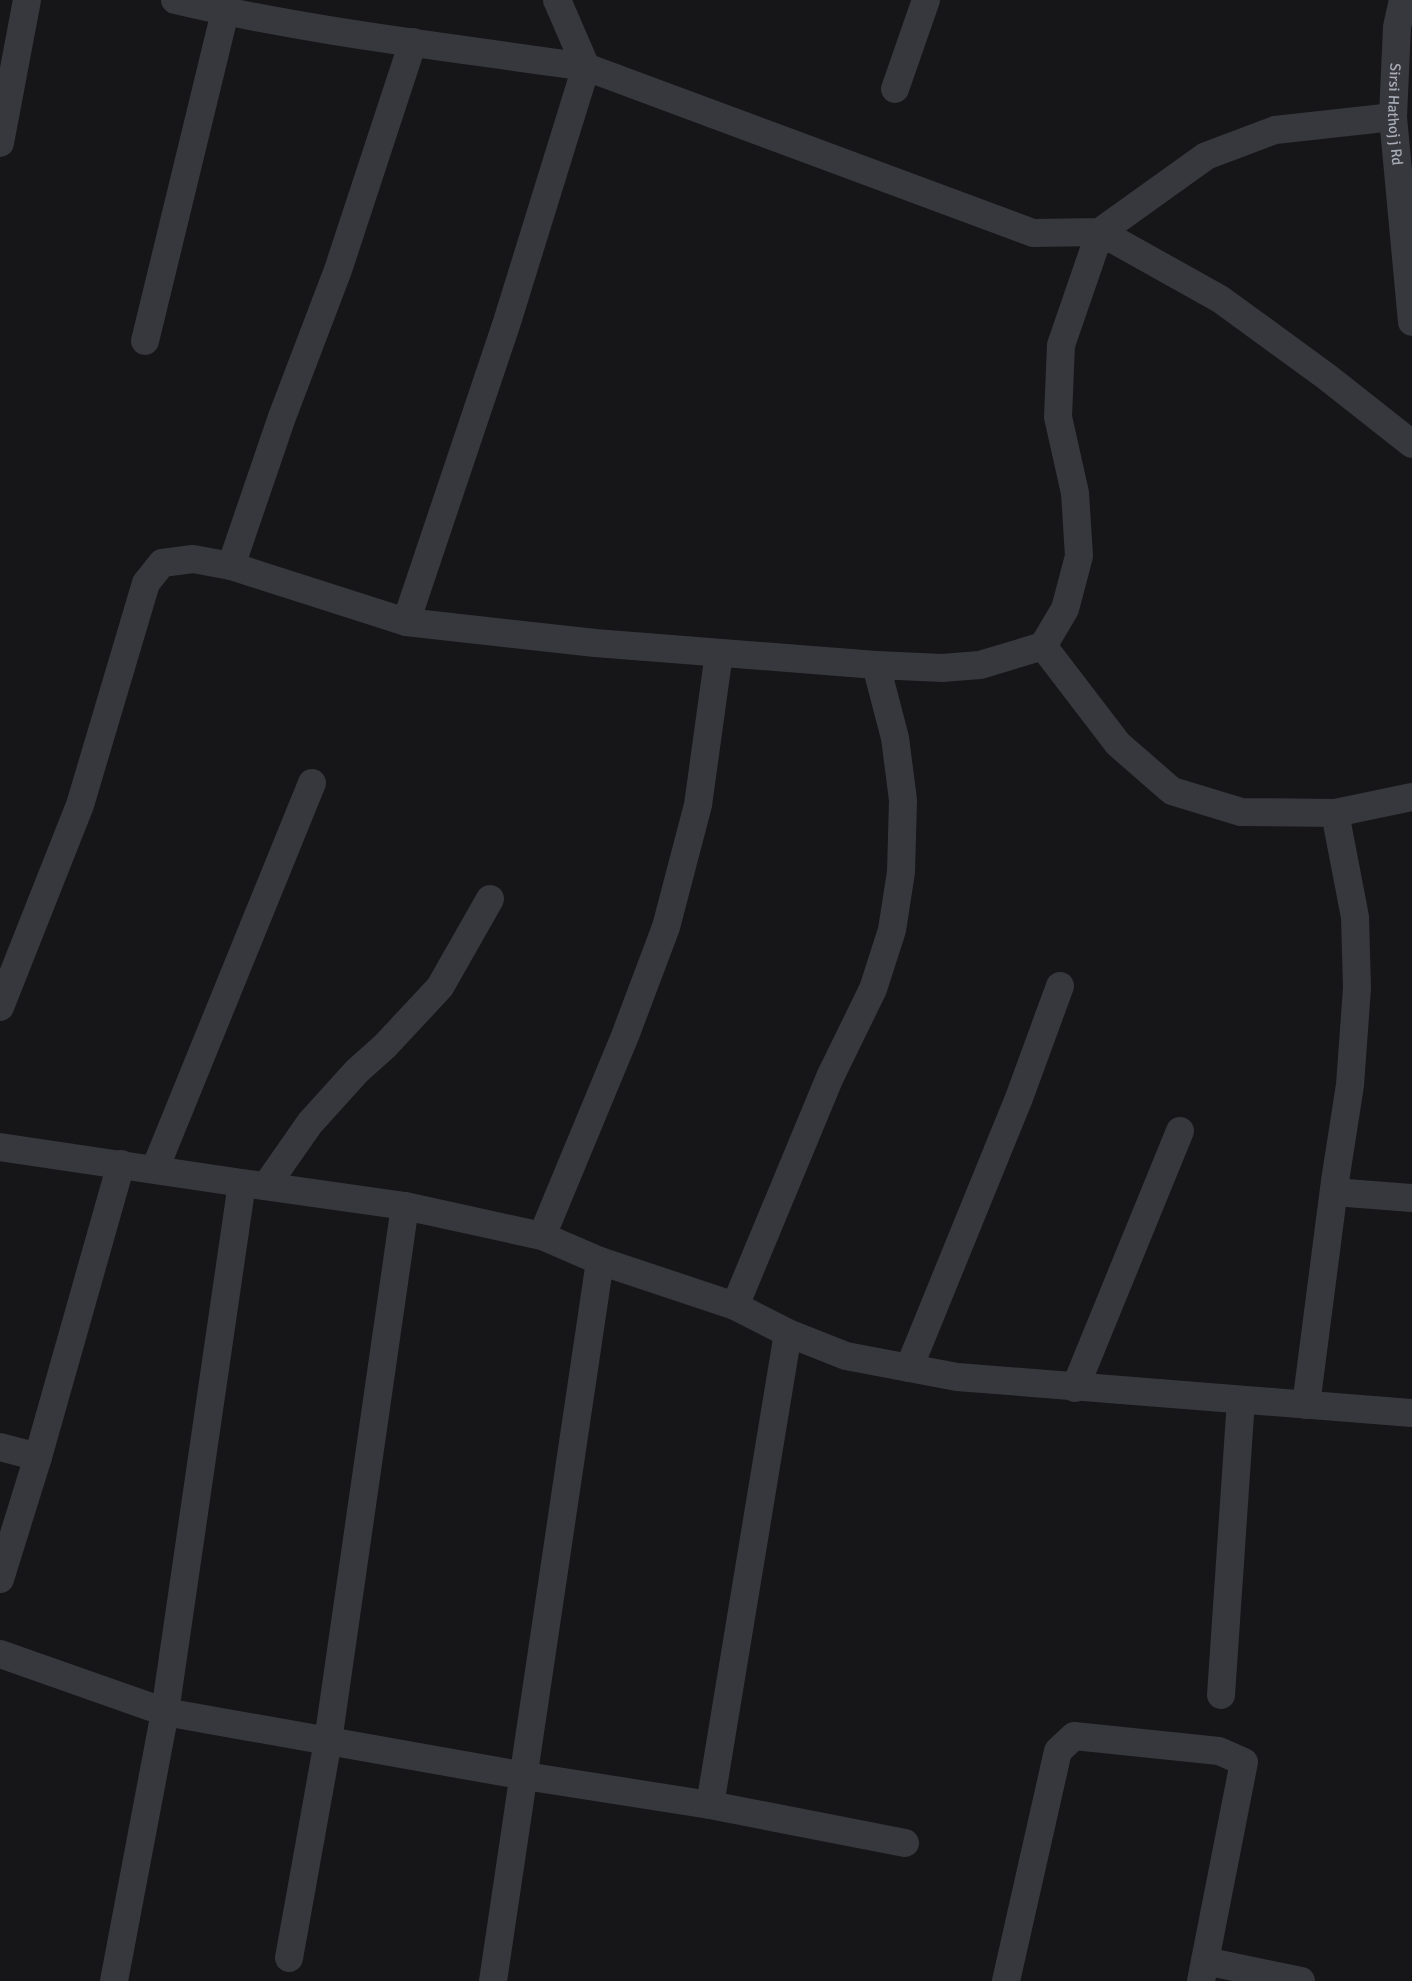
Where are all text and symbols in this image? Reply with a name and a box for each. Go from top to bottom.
street label: Sirsi Hathoj j Rd [1384,63,1406,166]

